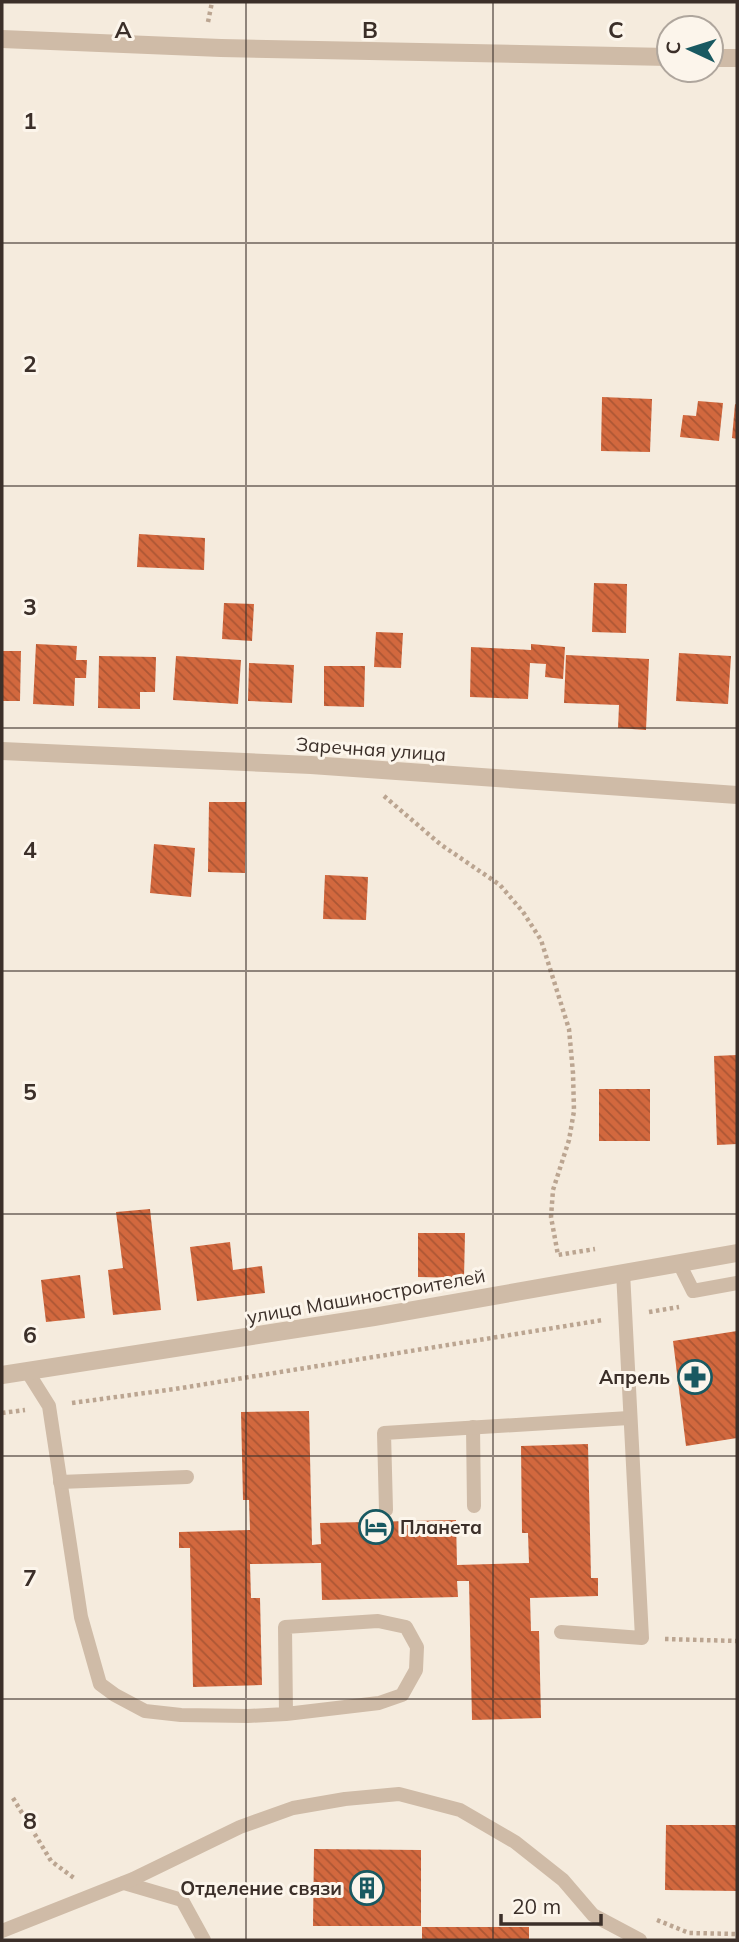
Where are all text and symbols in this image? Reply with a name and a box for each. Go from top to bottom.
north arrow [655,14,725,84]
text: A [114,15,132,44]
text: B [362,15,378,44]
text: C [608,15,624,44]
text: С [661,40,685,55]
text: 1 [23,106,37,135]
text: 2 [23,349,37,378]
text: 3 [23,592,37,621]
street label: Заречная улица [295,732,447,766]
text: 4 [23,835,37,864]
text: 5 [23,1077,37,1106]
street label: улица Машиностроителей [245,1263,487,1329]
text: 6 [23,1320,37,1349]
pharmacy icon: Апрель [676,1358,714,1396]
place label: Апрель [599,1365,670,1389]
hotel icon: Планета [357,1508,395,1546]
place label: Планета [400,1515,482,1539]
text: 7 [23,1563,37,1592]
text: 8 [23,1806,37,1835]
building icon: Отделение связи [348,1869,386,1907]
place label: Отделение связи [180,1876,342,1900]
scale bar [501,1882,601,1926]
text: 20 m [512,1893,561,1919]

